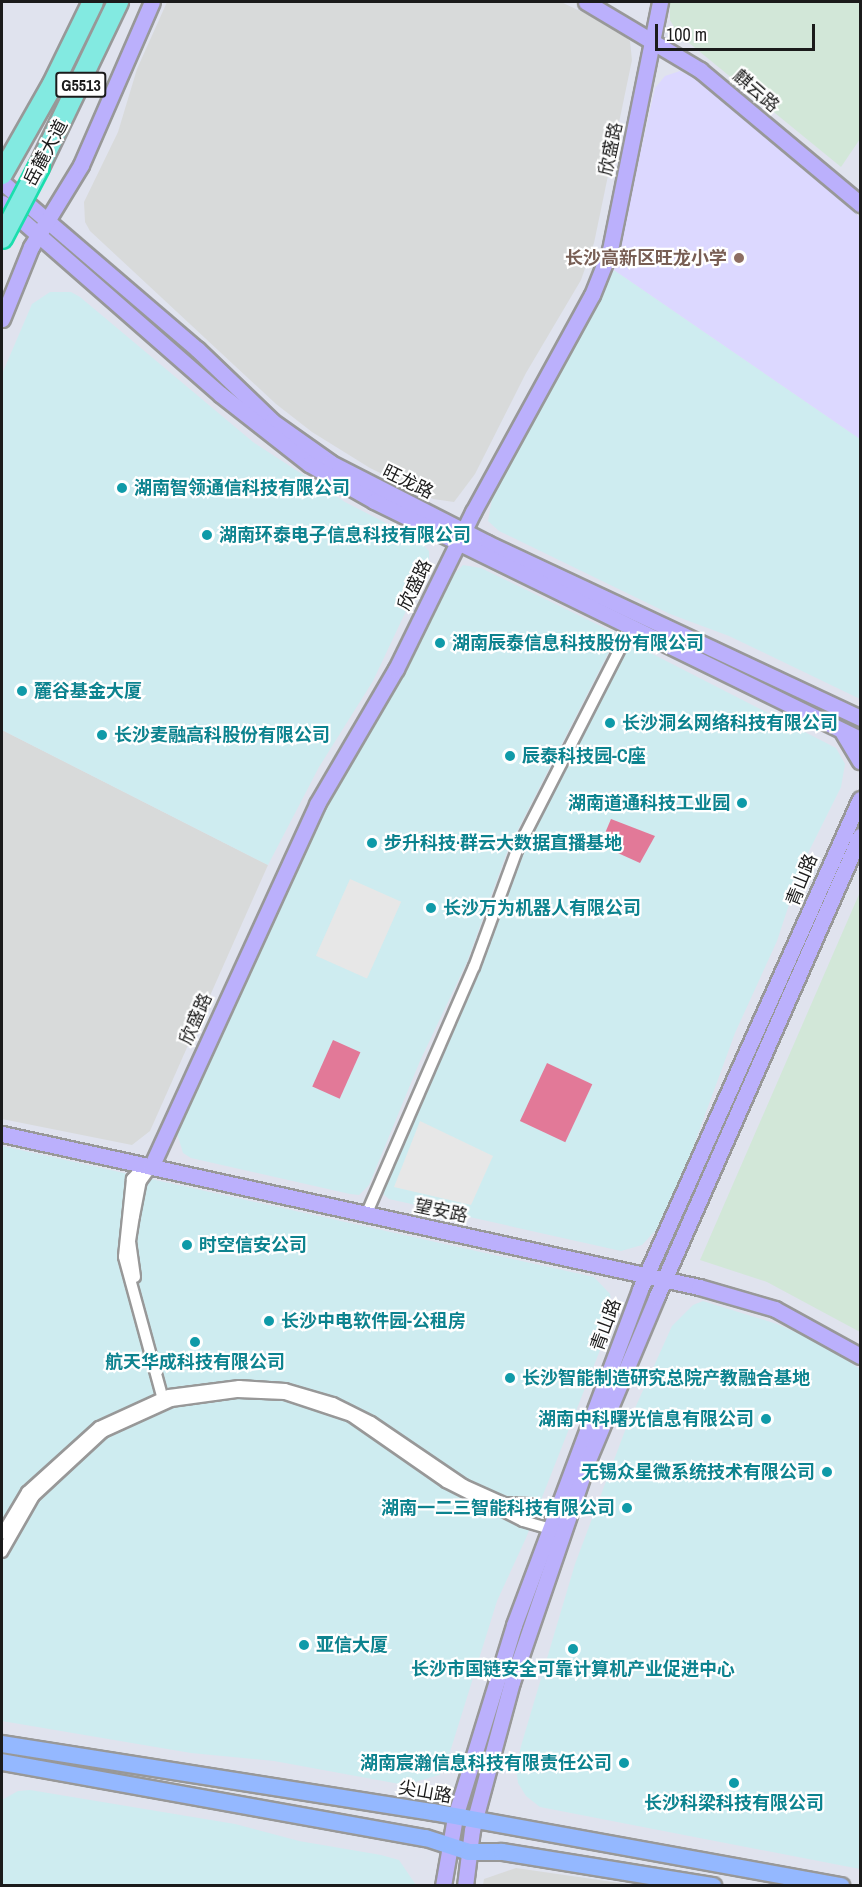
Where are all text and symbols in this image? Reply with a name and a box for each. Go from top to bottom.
scale bar [658,12,818,50]
text: 100 m [666,22,707,47]
street label: 麒云路 [729,65,783,117]
road number: G5513 [54,72,108,98]
street label: 岳麓大道 [20,116,72,190]
street label: 欣盛路 [595,120,627,178]
place label: 长沙高新区旺龙小学 [565,247,727,269]
marker: 长沙高新区旺龙小学 [732,251,746,265]
street label: 旺龙路 [379,460,437,504]
place label: 湖南智领通信科技有限公司 [134,477,350,499]
marker: 湖南智领通信科技有限公司 [115,481,129,495]
place label: 湖南环泰电子信息科技有限公司 [219,524,471,546]
marker: 湖南环泰电子信息科技有限公司 [200,528,214,542]
street label: 欣盛路 [393,556,437,614]
place label: 湖南辰泰信息科技股份有限公司 [452,632,704,654]
marker: 湖南辰泰信息科技股份有限公司 [433,636,447,650]
place label: 麓谷基金大厦 [34,680,142,702]
marker: 麓谷基金大厦 [15,684,29,698]
place label: 长沙洞幺网络科技有限公司 [622,712,838,734]
marker: 长沙洞幺网络科技有限公司 [603,716,617,730]
place label: 长沙麦融高科股份有限公司 [114,724,330,746]
marker: 长沙麦融高科股份有限公司 [95,728,109,742]
place label: 辰泰科技园-C座 [522,745,646,767]
marker: 辰泰科技园-C座 [503,749,517,763]
place label: 湖南道通科技工业园 [568,792,730,814]
marker: 湖南道通科技工业园 [735,796,749,810]
place label: 步升科技·群云大数据直播基地 [384,832,622,854]
marker: 步升科技·群云大数据直播基地 [365,836,379,850]
street label: 青山路 [782,851,822,909]
place label: 长沙万为机器人有限公司 [443,897,641,919]
marker: 长沙万为机器人有限公司 [424,901,438,915]
street label: 欣盛路 [175,990,217,1048]
street label: 望安路 [412,1195,470,1227]
place label: 时空信安公司 [199,1234,307,1256]
marker: 时空信安公司 [180,1238,194,1252]
street label: 青山路 [587,1296,625,1354]
place label: 长沙中电软件园-公租房 [281,1310,466,1332]
marker: 长沙中电软件园-公租房 [262,1314,276,1328]
marker: 航天华成科技有限公司 [188,1335,202,1349]
place label: 航天华成科技有限公司 [105,1351,285,1373]
place label: 长沙智能制造研究总院产教融合基地 [522,1367,810,1389]
marker: 长沙智能制造研究总院产教融合基地 [503,1371,517,1385]
place label: 湖南中科曙光信息有限公司 [538,1408,754,1430]
marker: 湖南中科曙光信息有限公司 [759,1412,773,1426]
place label: 无锡众星微系统技术有限公司 [581,1461,815,1483]
marker: 无锡众星微系统技术有限公司 [820,1465,834,1479]
place label: 湖南一二三智能科技有限公司 [381,1497,615,1519]
marker: 湖南一二三智能科技有限公司 [620,1501,634,1515]
place label: 亚信大厦 [316,1634,388,1656]
marker: 亚信大厦 [297,1638,311,1652]
marker: 长沙市国链安全可靠计算机产业促进中心 [566,1642,580,1656]
place label: 长沙市国链安全可靠计算机产业促进中心 [411,1658,735,1680]
place label: 湖南宸瀚信息科技有限责任公司 [360,1752,612,1774]
marker: 湖南宸瀚信息科技有限责任公司 [617,1756,631,1770]
marker: 长沙科梁科技有限公司 [727,1776,741,1790]
street label: 尖山路 [397,1777,453,1807]
place label: 长沙科梁科技有限公司 [644,1792,824,1814]

